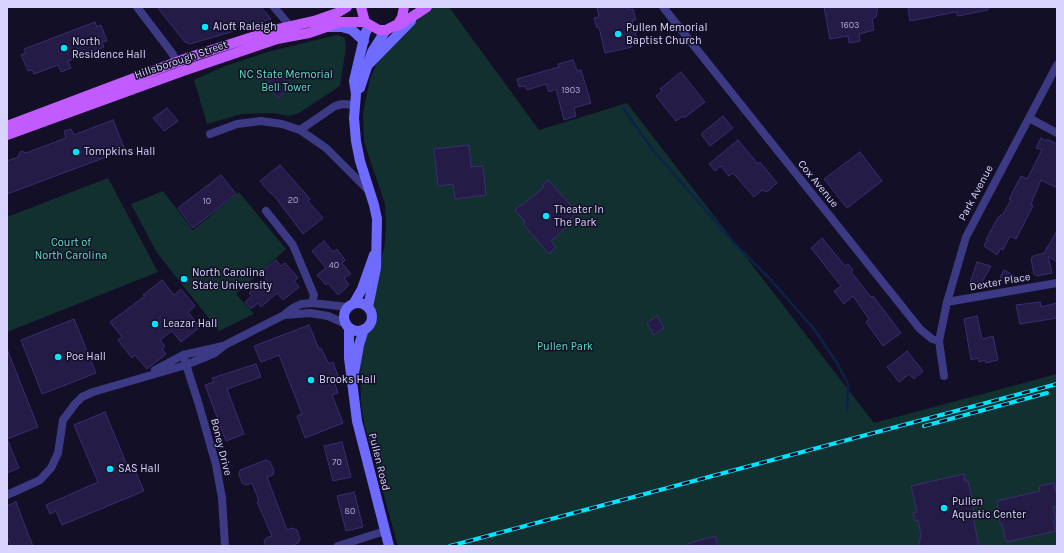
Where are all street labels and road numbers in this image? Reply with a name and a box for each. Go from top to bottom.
street label: Hillsborough Street [133,38,229,82]
street label: Cox Avenue [795,158,841,210]
street label: Park Avenue [956,163,996,223]
street label: Dexter Place [969,270,1031,294]
street label: Boney Drive [208,417,234,477]
street label: Pullen Road [365,432,393,492]

